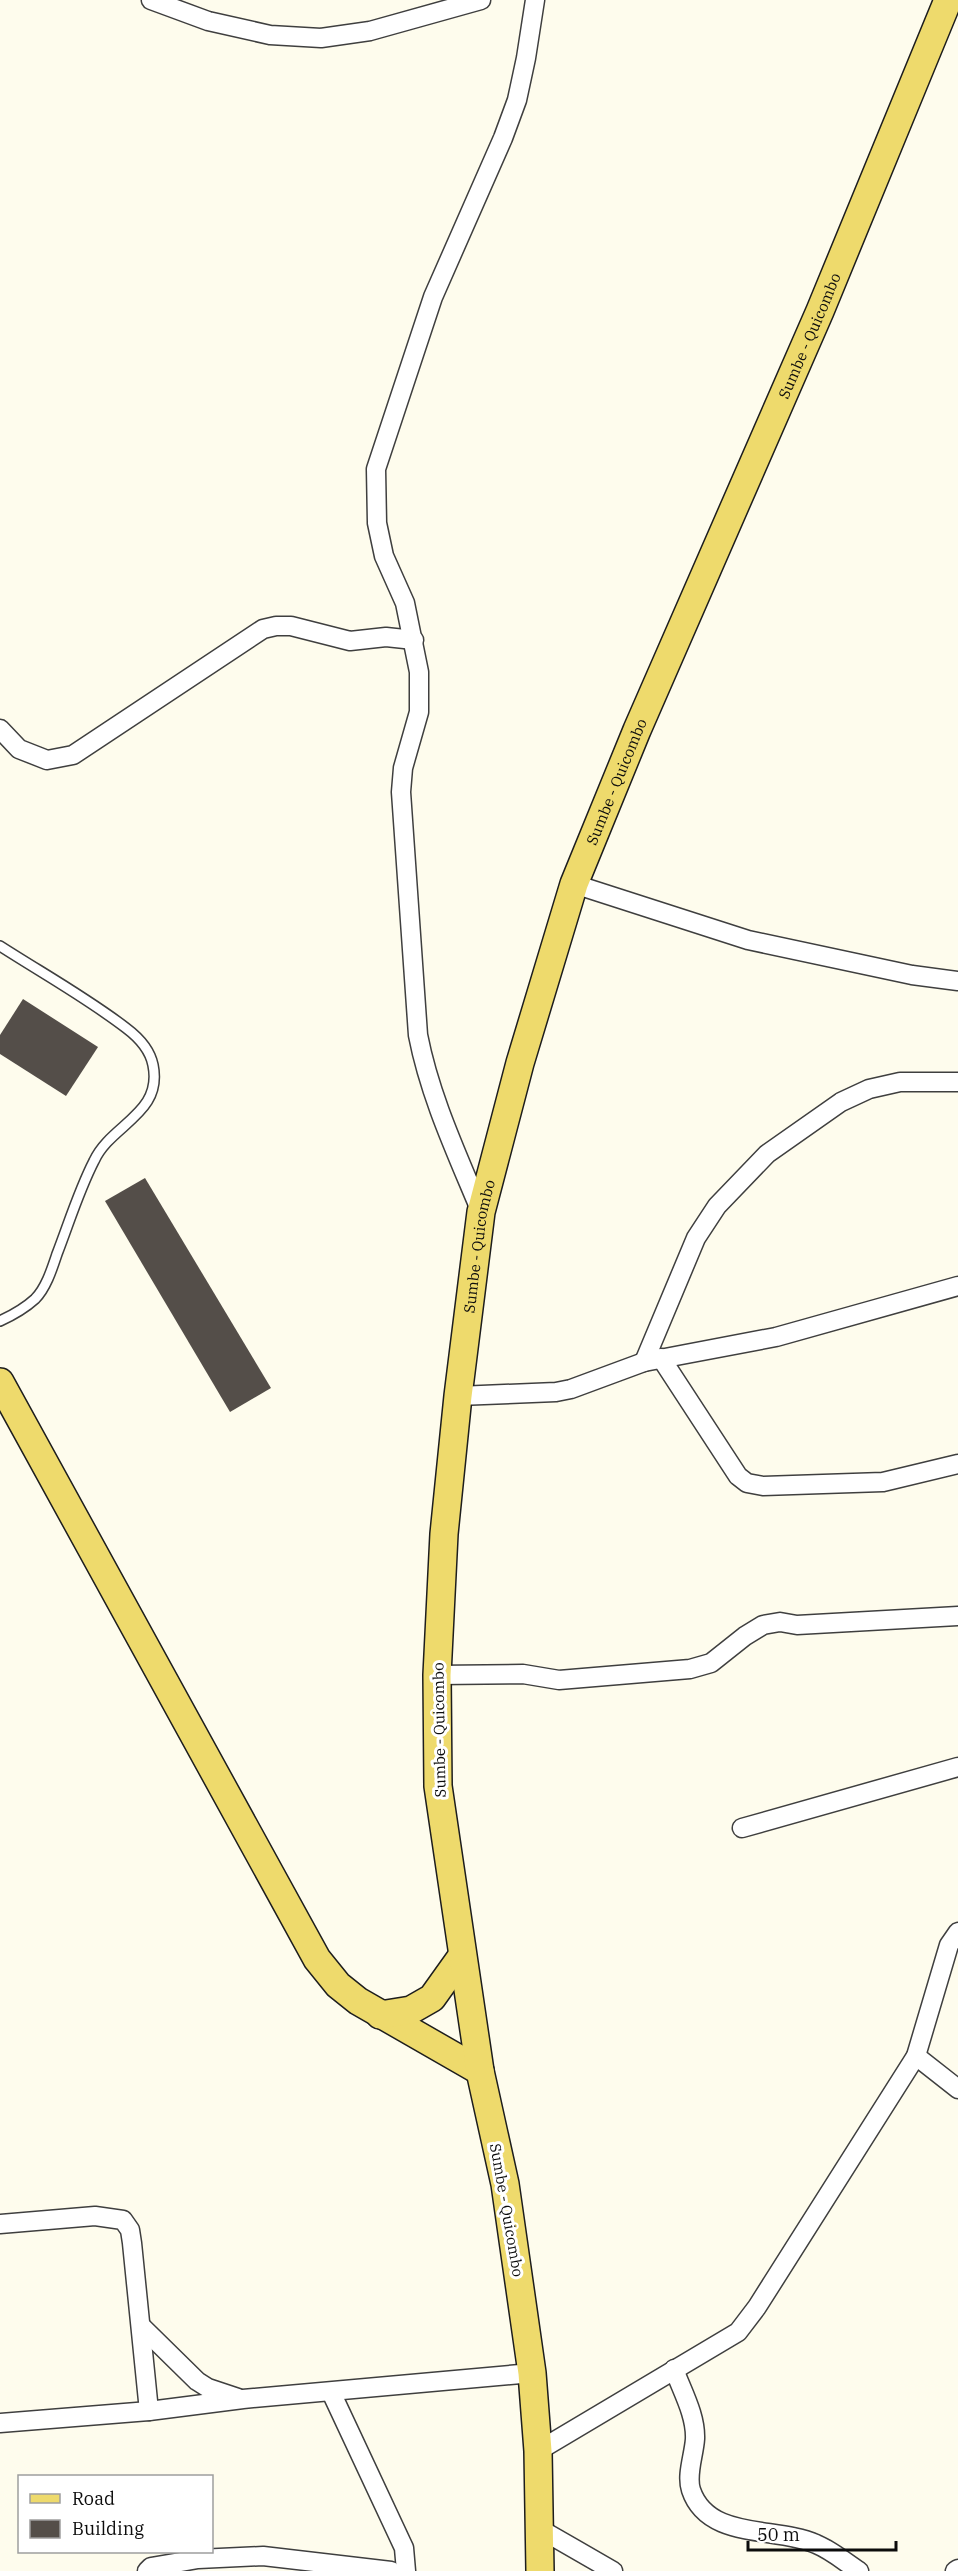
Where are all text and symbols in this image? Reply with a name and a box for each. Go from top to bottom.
street label: Sumbe - Quicombo [773,270,844,401]
street label: Sumbe - Quicombo [582,715,650,848]
street label: Sumbe - Quicombo [459,1177,499,1314]
street label: Sumbe - Quicombo [428,1662,450,1798]
street label: Sumbe - Quicombo [486,2142,528,2278]
legend [18,2475,213,2553]
text: Road [72,2487,115,2510]
scale bar [748,2514,896,2552]
text: Building [72,2517,144,2540]
text: 50 m [757,2523,800,2546]

